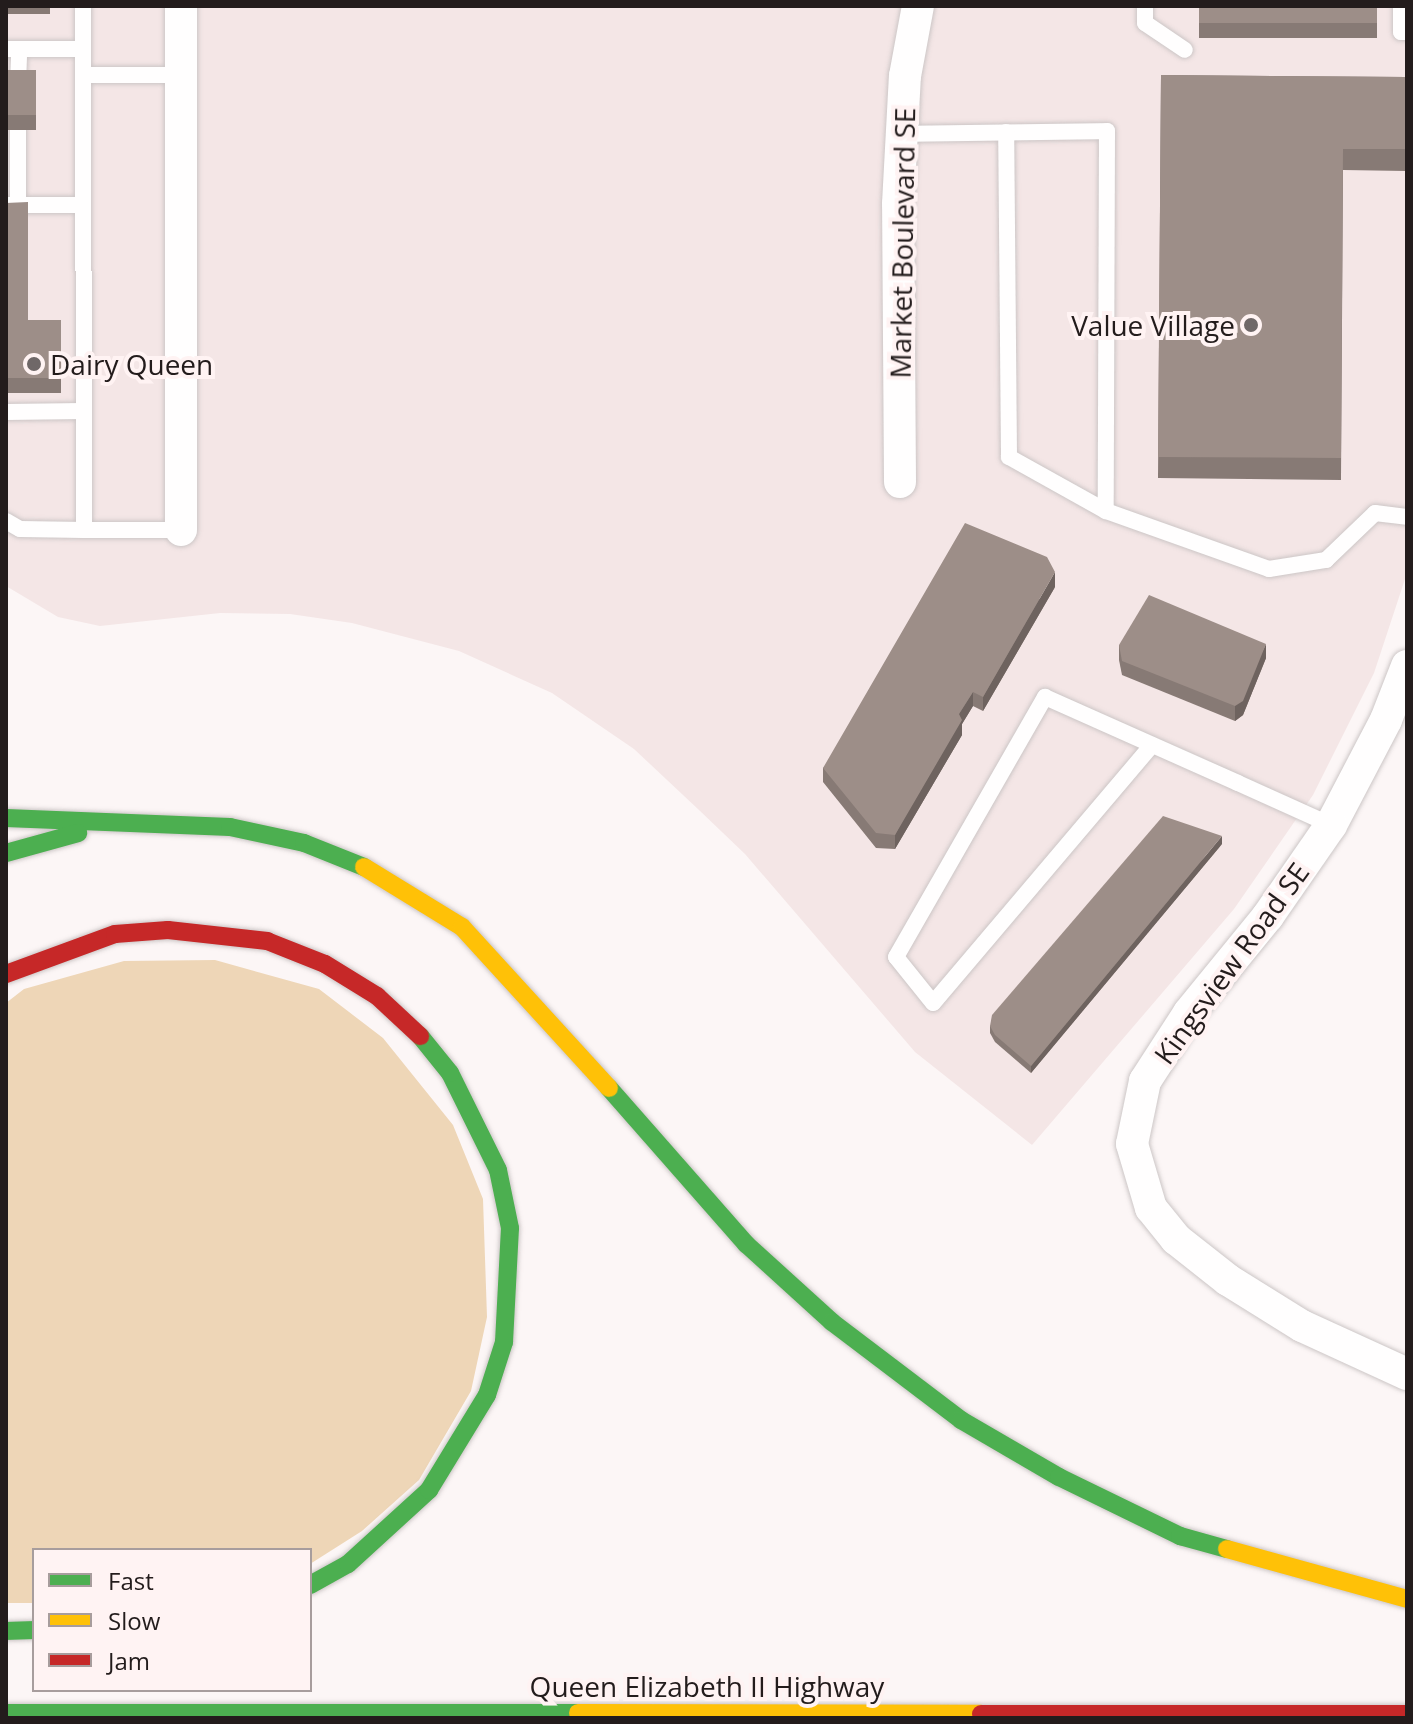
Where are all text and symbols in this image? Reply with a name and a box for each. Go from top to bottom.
street label: Market Boulevard SE [883,107,921,379]
place label: Value Village [1071,308,1235,342]
marker: Value Village [1242,316,1260,334]
place label: Dairy Queen [50,347,213,381]
marker: Dairy Queen [25,355,43,373]
street label: Kingsview Road SE [1147,856,1315,1070]
legend [32,1548,312,1692]
text: Fast [108,1564,154,1597]
text: Slow [108,1604,160,1637]
text: Jam [108,1644,150,1677]
street label: Queen Elizabeth II Highway [530,1669,884,1703]

